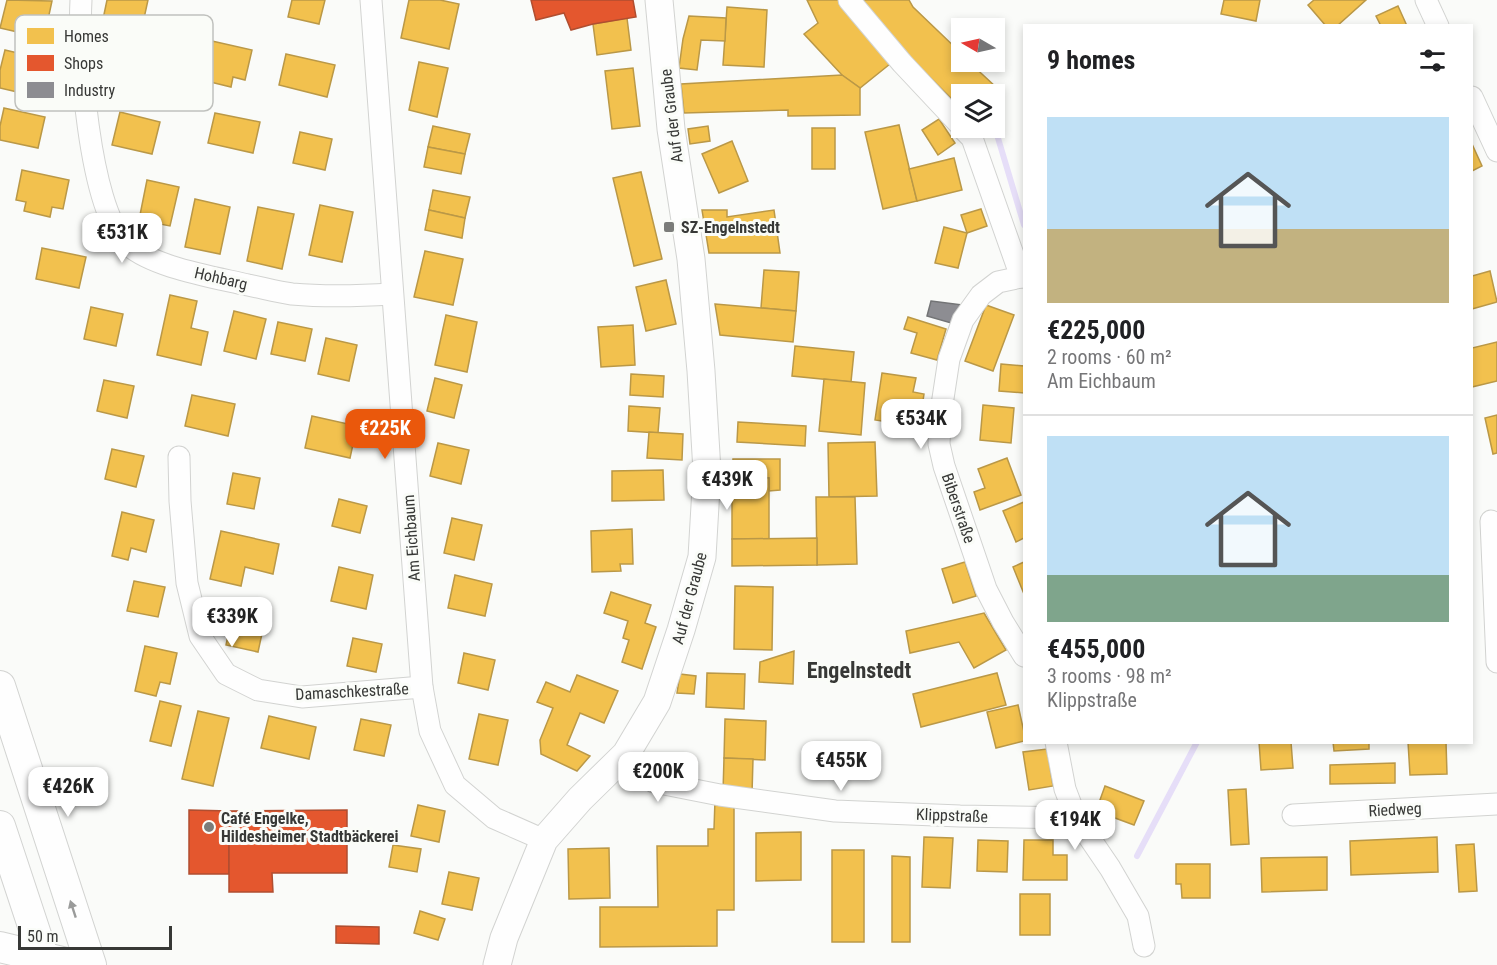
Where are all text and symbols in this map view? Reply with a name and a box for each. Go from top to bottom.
legend [15,15,213,111]
north arrow [951,18,1005,72]
map controls [951,18,1005,138]
text: Homes [64,27,109,46]
icon: filters [1416,44,1449,77]
text: 9 homes [1047,45,1135,75]
text: Shops [64,54,103,73]
street label: Auf der Graube [656,68,687,164]
text: Industry [64,81,115,100]
button: layers [951,84,1005,138]
icon: home [1194,156,1302,264]
pin: €531K [80,213,164,264]
place label: SZ-Engelnstedt [681,218,780,237]
text: €531K [96,220,148,244]
marker: SZ-Engelnstedt [662,220,676,234]
street label: Hohbarg [193,263,249,294]
text: €225,000 [1047,315,1145,345]
text: 2 rooms · 60 m² [1047,345,1172,369]
text: Am Eichbaum [1047,369,1156,393]
pin: €534K [879,399,963,450]
text: €534K [895,406,947,430]
pin: €225K [343,409,427,460]
text: €225K [359,416,411,440]
pin: €439K [685,460,769,511]
text: €439K [701,467,753,491]
street label: Biberstraße [938,471,979,546]
icon: home [1194,475,1302,583]
street label: Am Eichbaum [399,494,424,582]
street label: Auf der Graube [668,550,711,646]
pin: €339K [190,597,274,648]
text: €339K [206,604,258,628]
text: €455,000 [1047,634,1145,664]
district label: Engelnstedt [807,658,912,683]
text: 3 rooms · 98 m² [1047,664,1172,688]
street label: Damaschkestraße [295,679,409,704]
text: Klippstraße [1047,688,1137,712]
pin: €455K [799,741,883,792]
text: €455K [815,748,867,772]
pin: €200K [616,752,700,803]
text: €200K [632,759,684,783]
pin: €426K [26,767,110,818]
text: €426K [42,774,94,798]
street label: Riedweg [1368,799,1422,820]
pin: €194K [1033,800,1117,851]
street label: Klippstraße [916,805,988,826]
text: €194K [1049,807,1101,831]
place label: Café Engelke, Hildesheimer Stadtbäckerei [221,809,399,846]
marker: Café Engelke, Hildesheimer Stadtbäckerei [202,820,216,834]
one-way arrow [67,900,77,918]
scale bar [18,923,172,950]
text: 50 m [27,927,59,946]

